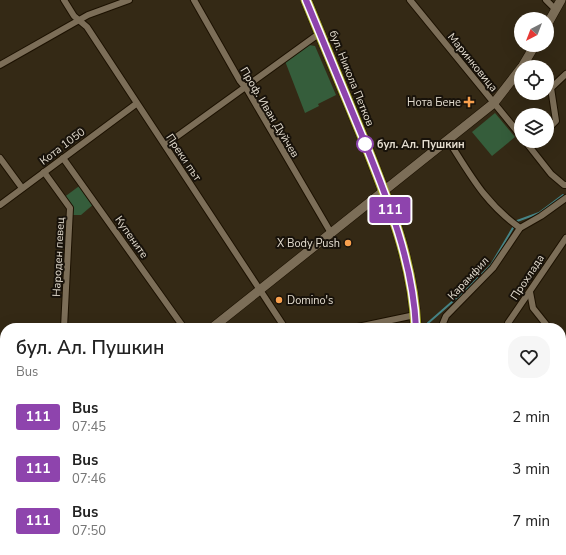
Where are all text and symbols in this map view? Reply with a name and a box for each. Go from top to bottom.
north arrow [514,12,554,52]
map controls [514,12,554,148]
street label: бул. Никола Петков [325,28,378,128]
street label: Маринковица [444,30,501,95]
button: locate [514,60,554,100]
street label: Проф. Иван Дуйчев [237,64,303,160]
place label: Нота Бене [407,95,461,110]
marker: Нота Бене [464,97,474,107]
button: layers [514,108,554,148]
street label: Кота 1050 [37,124,88,168]
street label: Преки път [162,131,205,184]
marker: бул. Ал. Пушкин [356,135,374,153]
place label: бул. Ал. Пушкин [377,137,465,152]
line badge: 111 [367,197,413,223]
text: 111 [377,200,403,219]
street label: Купените [111,213,152,262]
street label: Народен певец [49,216,68,297]
place label: X Body Push [277,236,340,251]
marker: X Body Push [343,238,353,248]
street label: Прохлада [507,252,548,303]
street label: Карамфил [444,253,492,303]
place label: Domino's [287,293,333,308]
marker: Domino's [274,295,284,305]
text: бул. Ал. Пушкин [16,335,164,361]
button: heart [508,336,550,378]
text: Bus [16,363,38,381]
text: Bus [72,398,98,418]
text: 111 [25,407,51,426]
text: 2 min [512,407,550,427]
text: 07:45 [72,418,106,436]
text: Bus [72,450,98,470]
text: 111 [25,459,51,478]
text: 3 min [512,459,550,479]
text: 07:46 [72,470,106,488]
text: Bus [72,502,98,522]
text: 111 [25,511,51,530]
text: 7 min [512,511,550,531]
text: 07:50 [72,522,106,540]

